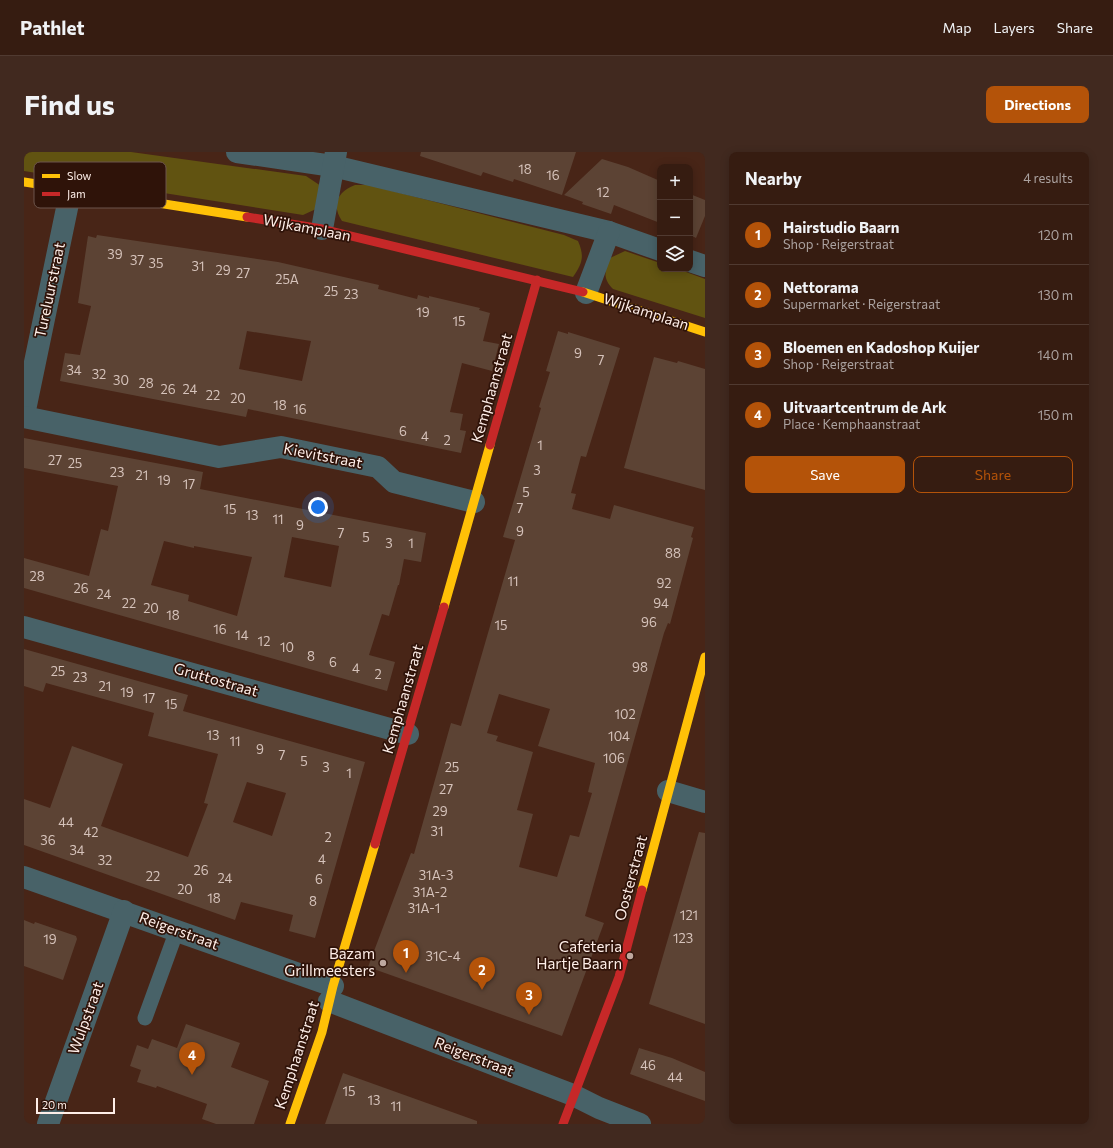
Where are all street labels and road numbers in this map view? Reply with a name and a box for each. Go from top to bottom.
street label: Wijkamplaan [262,210,353,244]
street label: Tureluurstraat [30,240,68,339]
street label: Wijkamplaan [601,289,691,333]
street label: Kemphaanstraat [467,331,515,444]
street label: Kievitstraat [282,439,364,471]
street label: Kemphaanstraat [378,642,426,755]
street label: Gruttostraat [172,658,261,700]
street label: Oosterstraat [610,833,650,923]
street label: Reigerstraat [137,907,222,953]
street label: Wulpstraat [64,979,107,1056]
street label: Kemphaanstraat [270,998,322,1111]
street label: Reigerstraat [432,1033,517,1079]

